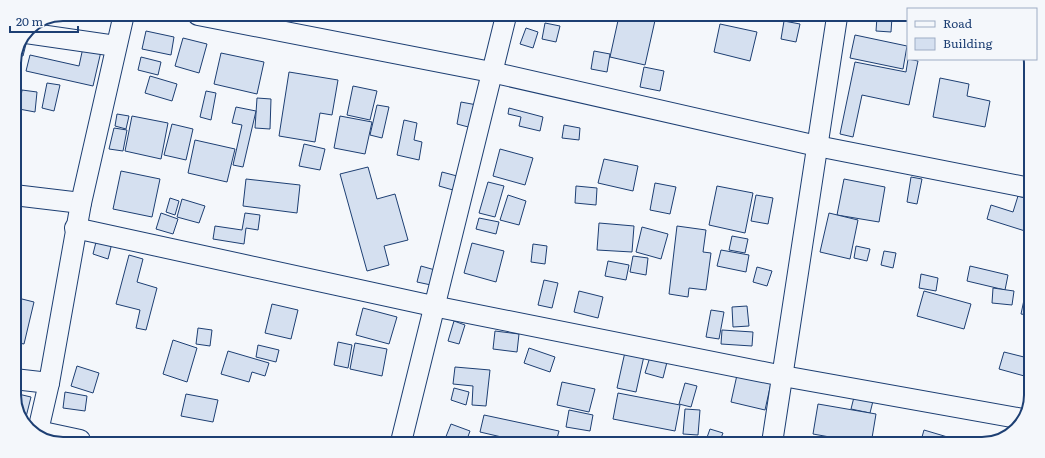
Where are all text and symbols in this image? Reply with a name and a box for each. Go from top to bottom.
scale bar [10,8,78,34]
legend [907,8,1037,60]
text: 20 m [16,12,43,30]
text: Road [943,14,973,32]
text: Building [943,34,993,52]

